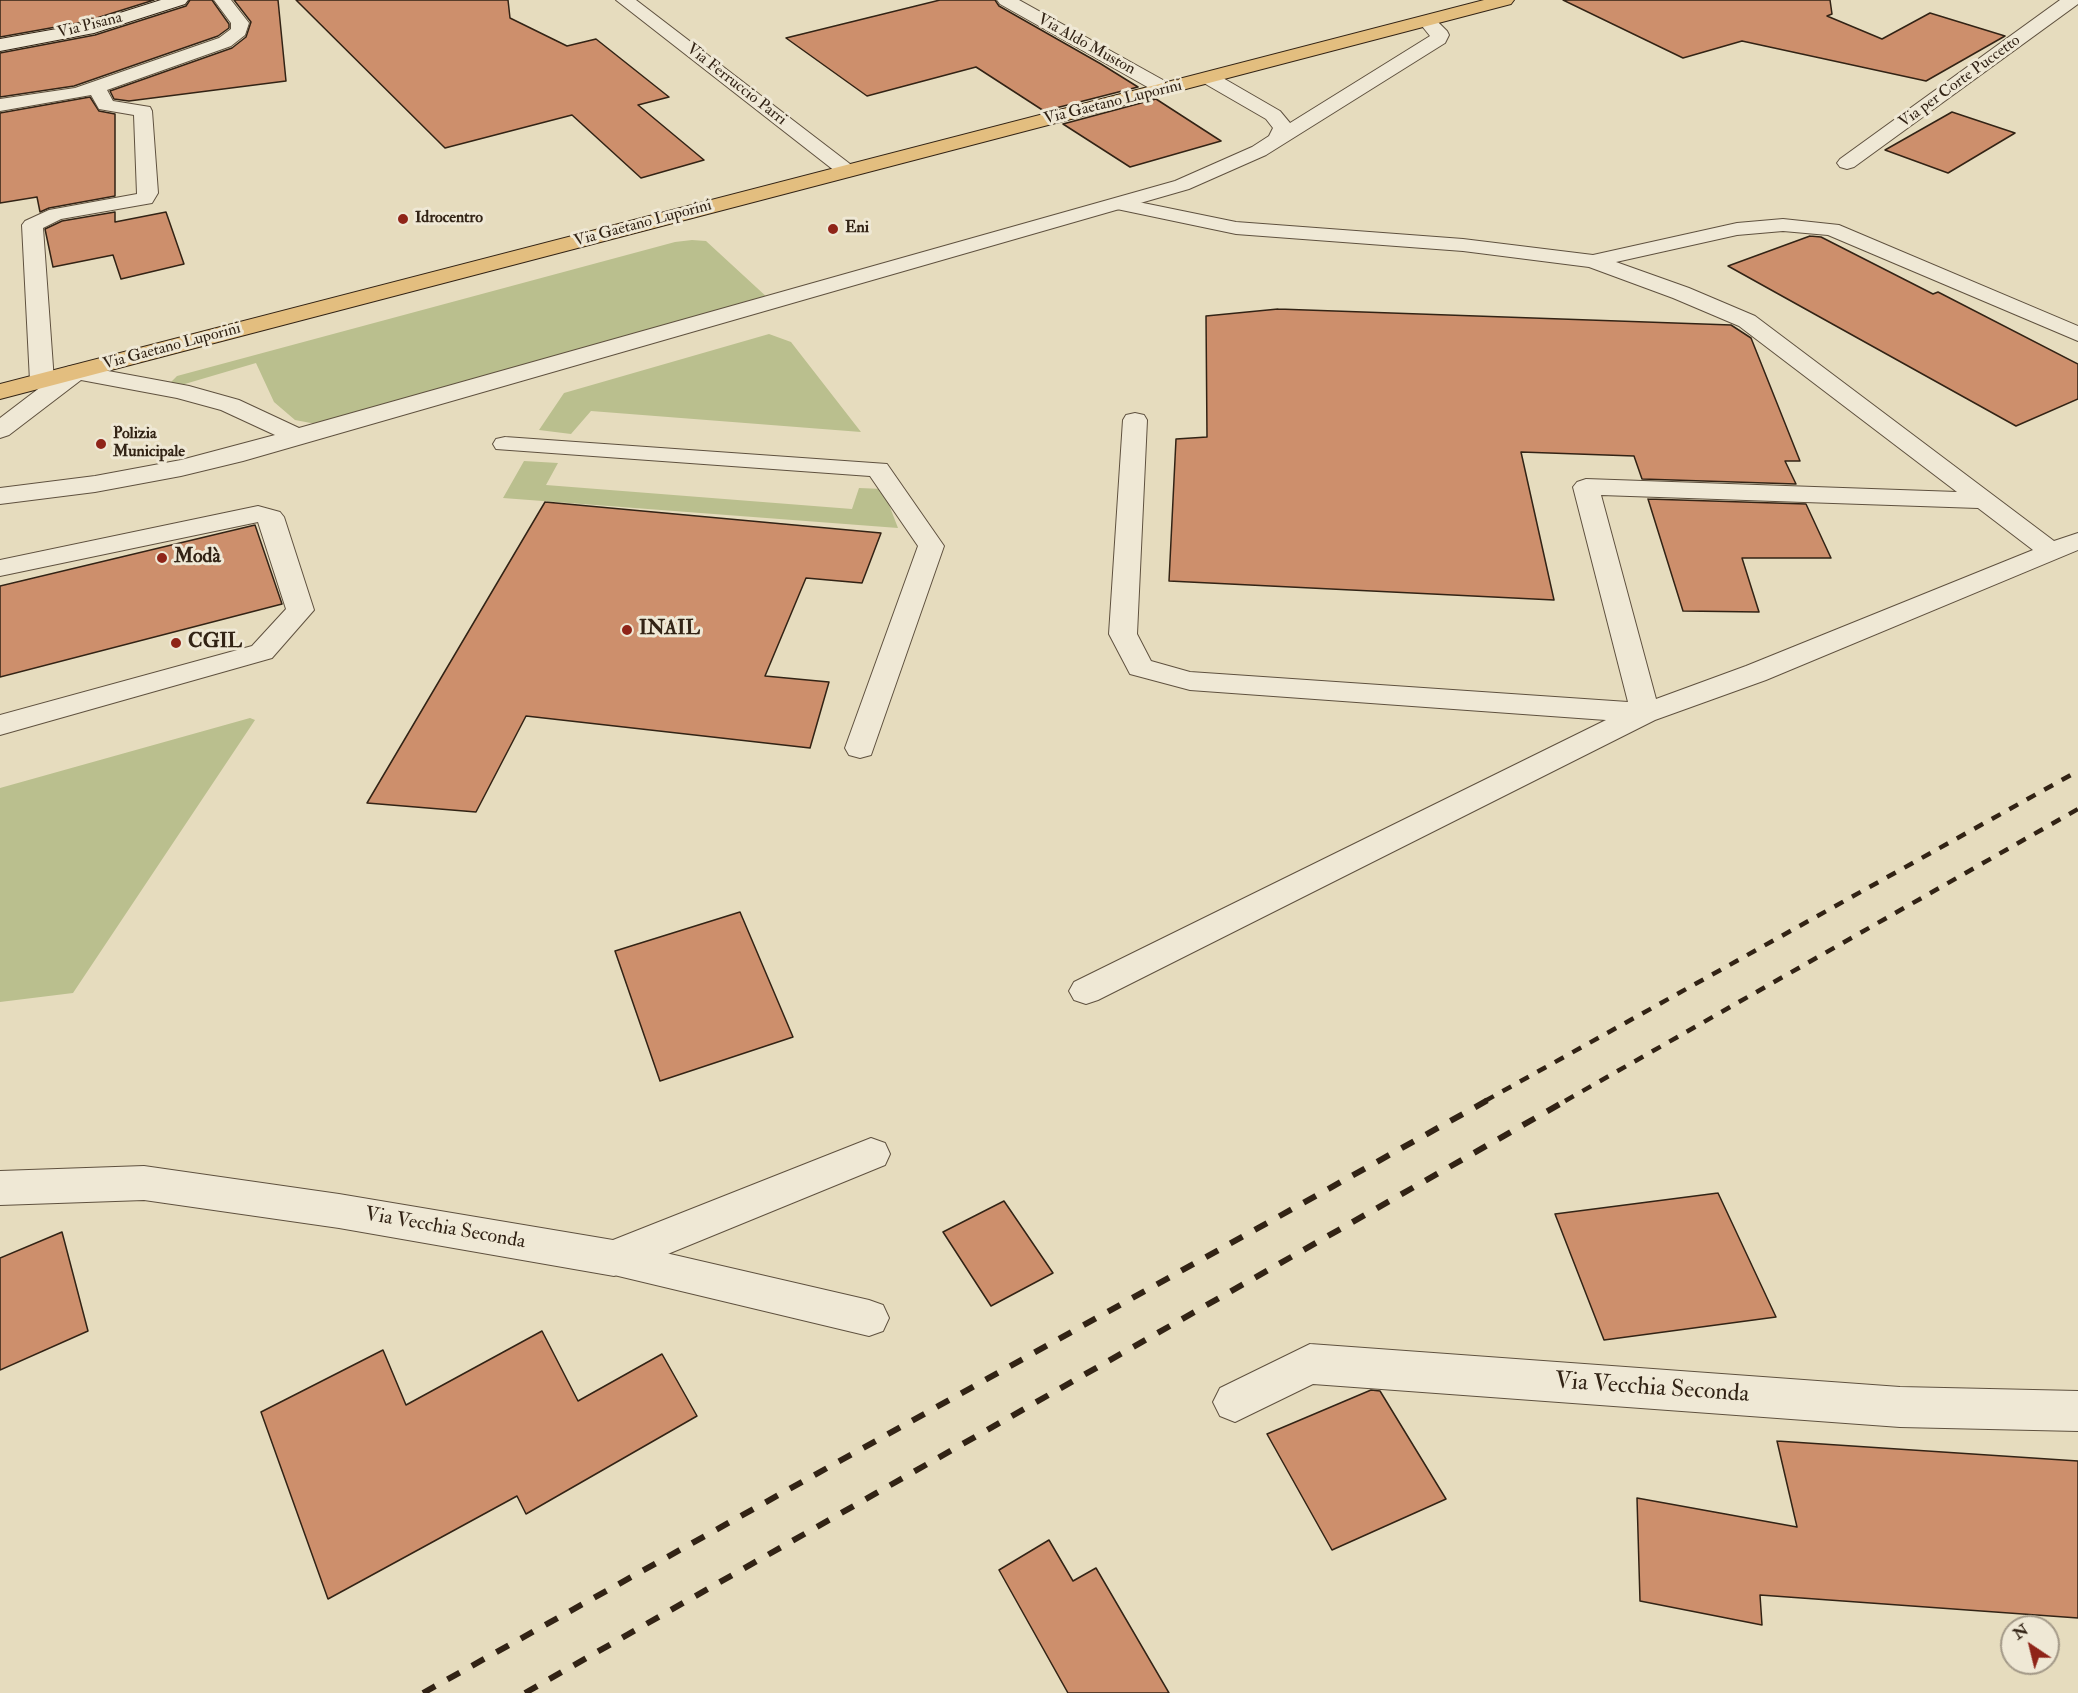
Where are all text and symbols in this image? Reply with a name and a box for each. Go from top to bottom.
street label: Via Pisana [56,9,124,43]
street label: Via Aldo Muston [1034,10,1138,80]
street label: Via per Corte Puccetto [1896,32,2024,132]
street label: Via Ferruccio Parri [682,40,790,130]
street label: Via Gaetano Luporini [1042,77,1184,129]
street label: Via Gaetano Luporini [572,196,714,252]
place label: Idrocentro [415,209,483,229]
marker: Idrocentro [396,212,410,226]
place label: Eni [845,219,869,239]
marker: Eni [826,222,840,236]
street label: Via Gaetano Luporini [101,319,243,375]
place label: Polizia Municipale [113,425,185,463]
marker: Polizia Municipale [94,437,108,451]
place label: Modà [174,546,221,570]
marker: Modà [155,551,169,565]
place label: INAIL [639,618,700,642]
marker: INAIL [620,623,634,637]
place label: CGIL [188,631,242,655]
marker: CGIL [169,636,183,650]
street label: Via Vecchia Seconda [363,1203,527,1255]
street label: Via Vecchia Seconda [1554,1368,1750,1410]
north arrow [2000,1615,2060,1675]
text: N [2009,1620,2032,1644]

